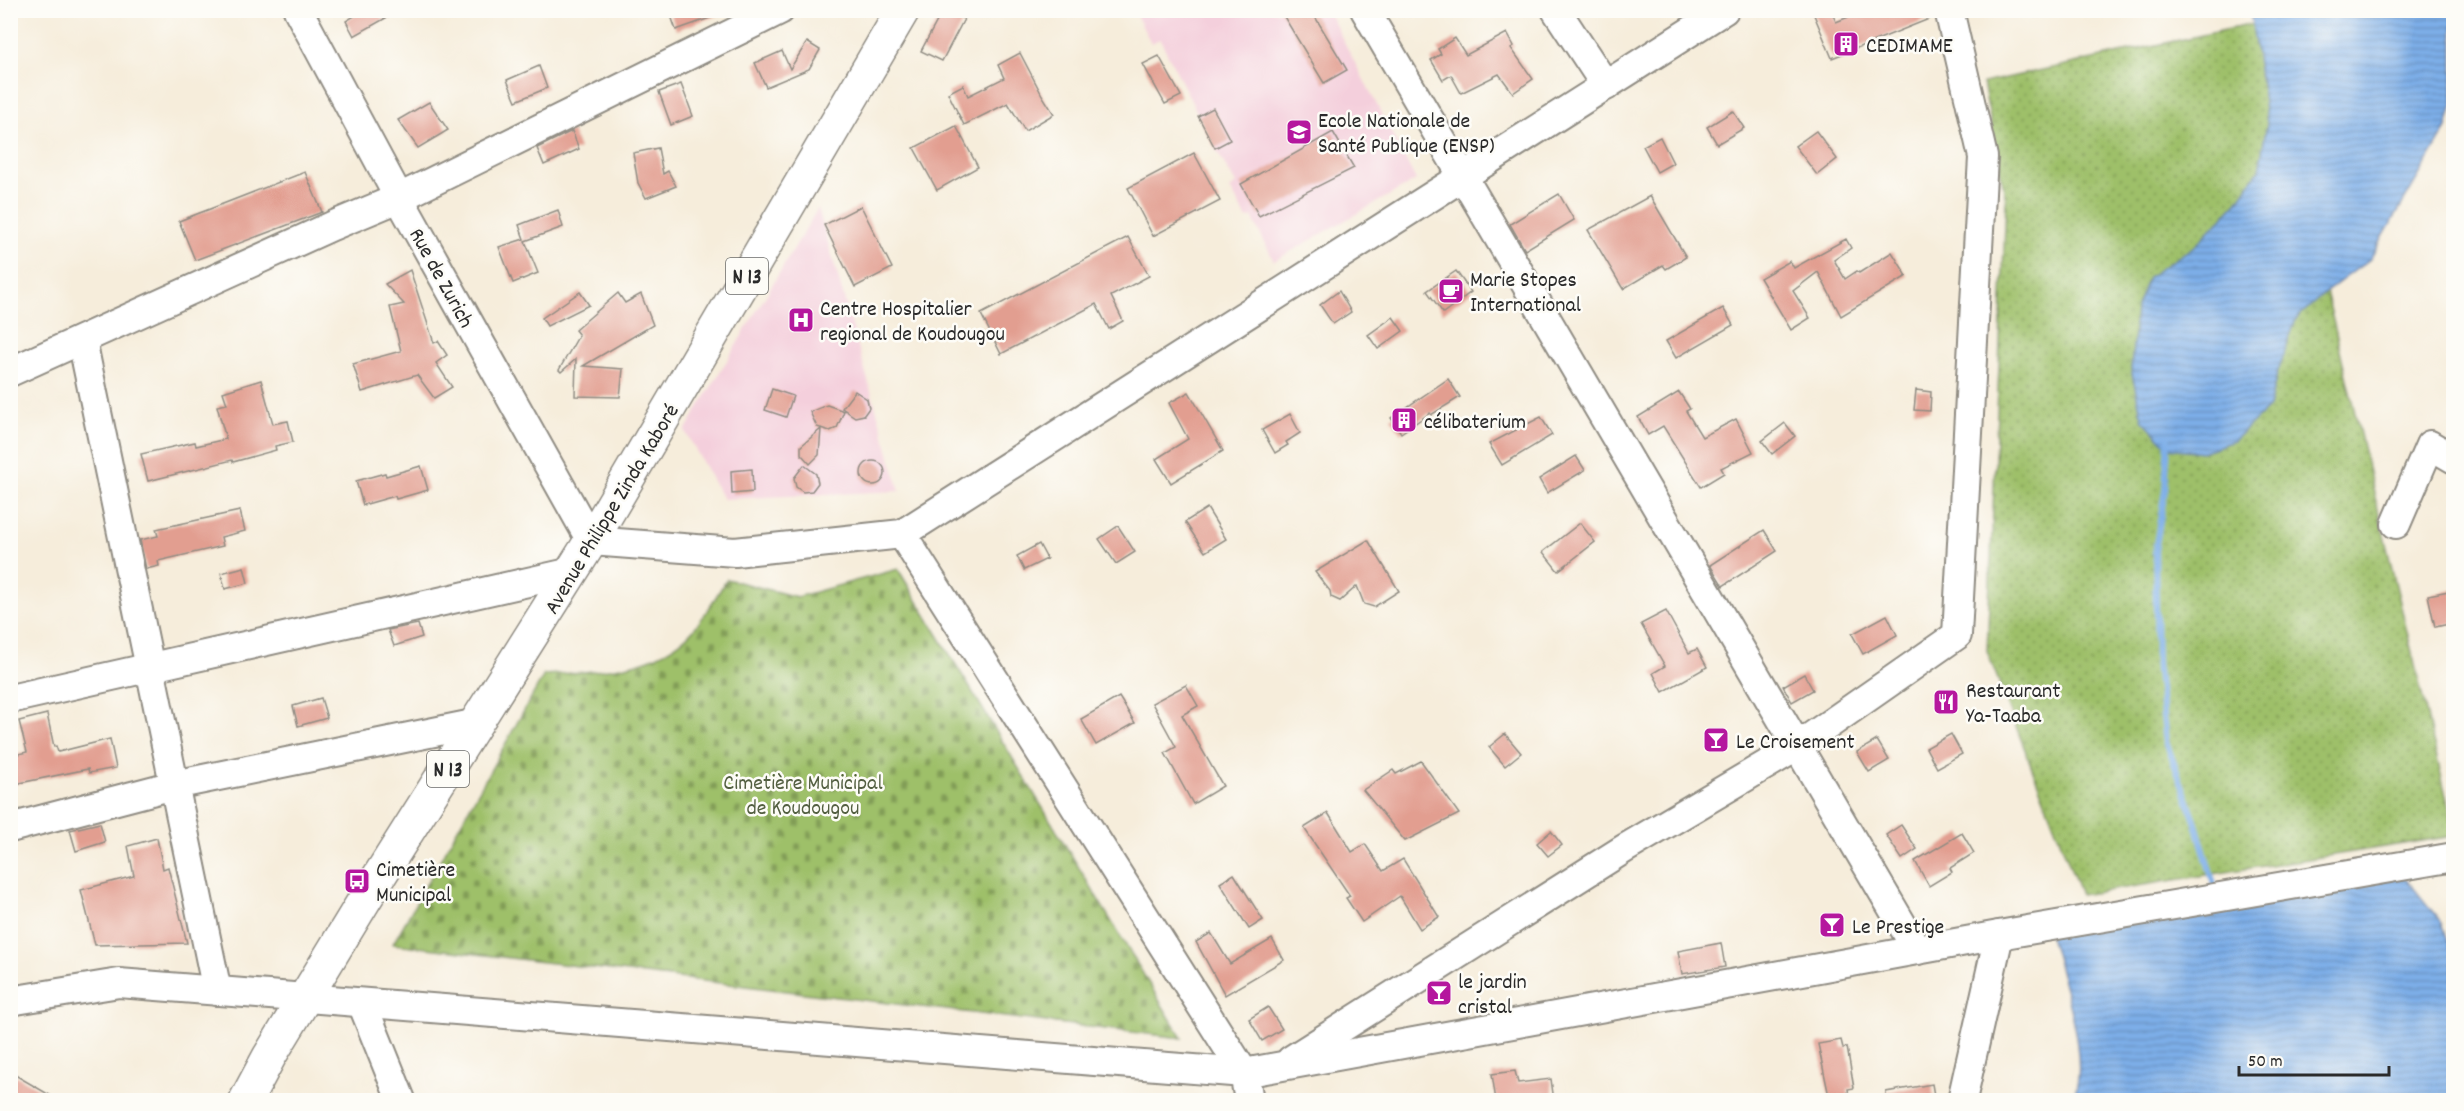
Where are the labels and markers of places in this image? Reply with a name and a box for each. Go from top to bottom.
building icon: CEDIMAME [1831,29,1861,59]
place label: CEDIMAME [1866,32,1953,63]
place label: Ecole Nationale de Santé Publique (ENSP) [1318,107,1495,163]
school or university icon: Ecole Nationale de Santé Publique (ENSP) [1284,117,1314,147]
place label: Marie Stopes International [1470,266,1581,322]
cafe icon: Marie Stopes International [1436,276,1466,306]
place label: Centre Hospitalier regional de Koudougou [820,295,1005,351]
hospital icon: Centre Hospitalier regional de Koudougou [786,305,816,335]
building icon: célibaterium [1389,405,1419,435]
place label: célibaterium [1424,408,1526,439]
place label: Restaurant Ya-Taaba [1966,677,2060,733]
restaurant icon: Restaurant Ya-Taaba [1931,687,1961,717]
bar icon: Le Croisement [1701,725,1731,755]
place label: Le Croisement [1736,728,1855,759]
place label: Cimetière Municipal [376,856,455,912]
bus stop icon: Cimetière Municipal [342,866,372,896]
bar icon: Le Prestige [1817,910,1847,940]
place label: Le Prestige [1852,913,1944,944]
place label: le jardin cristal [1458,968,1527,1024]
bar icon: le jardin cristal [1424,978,1454,1008]

